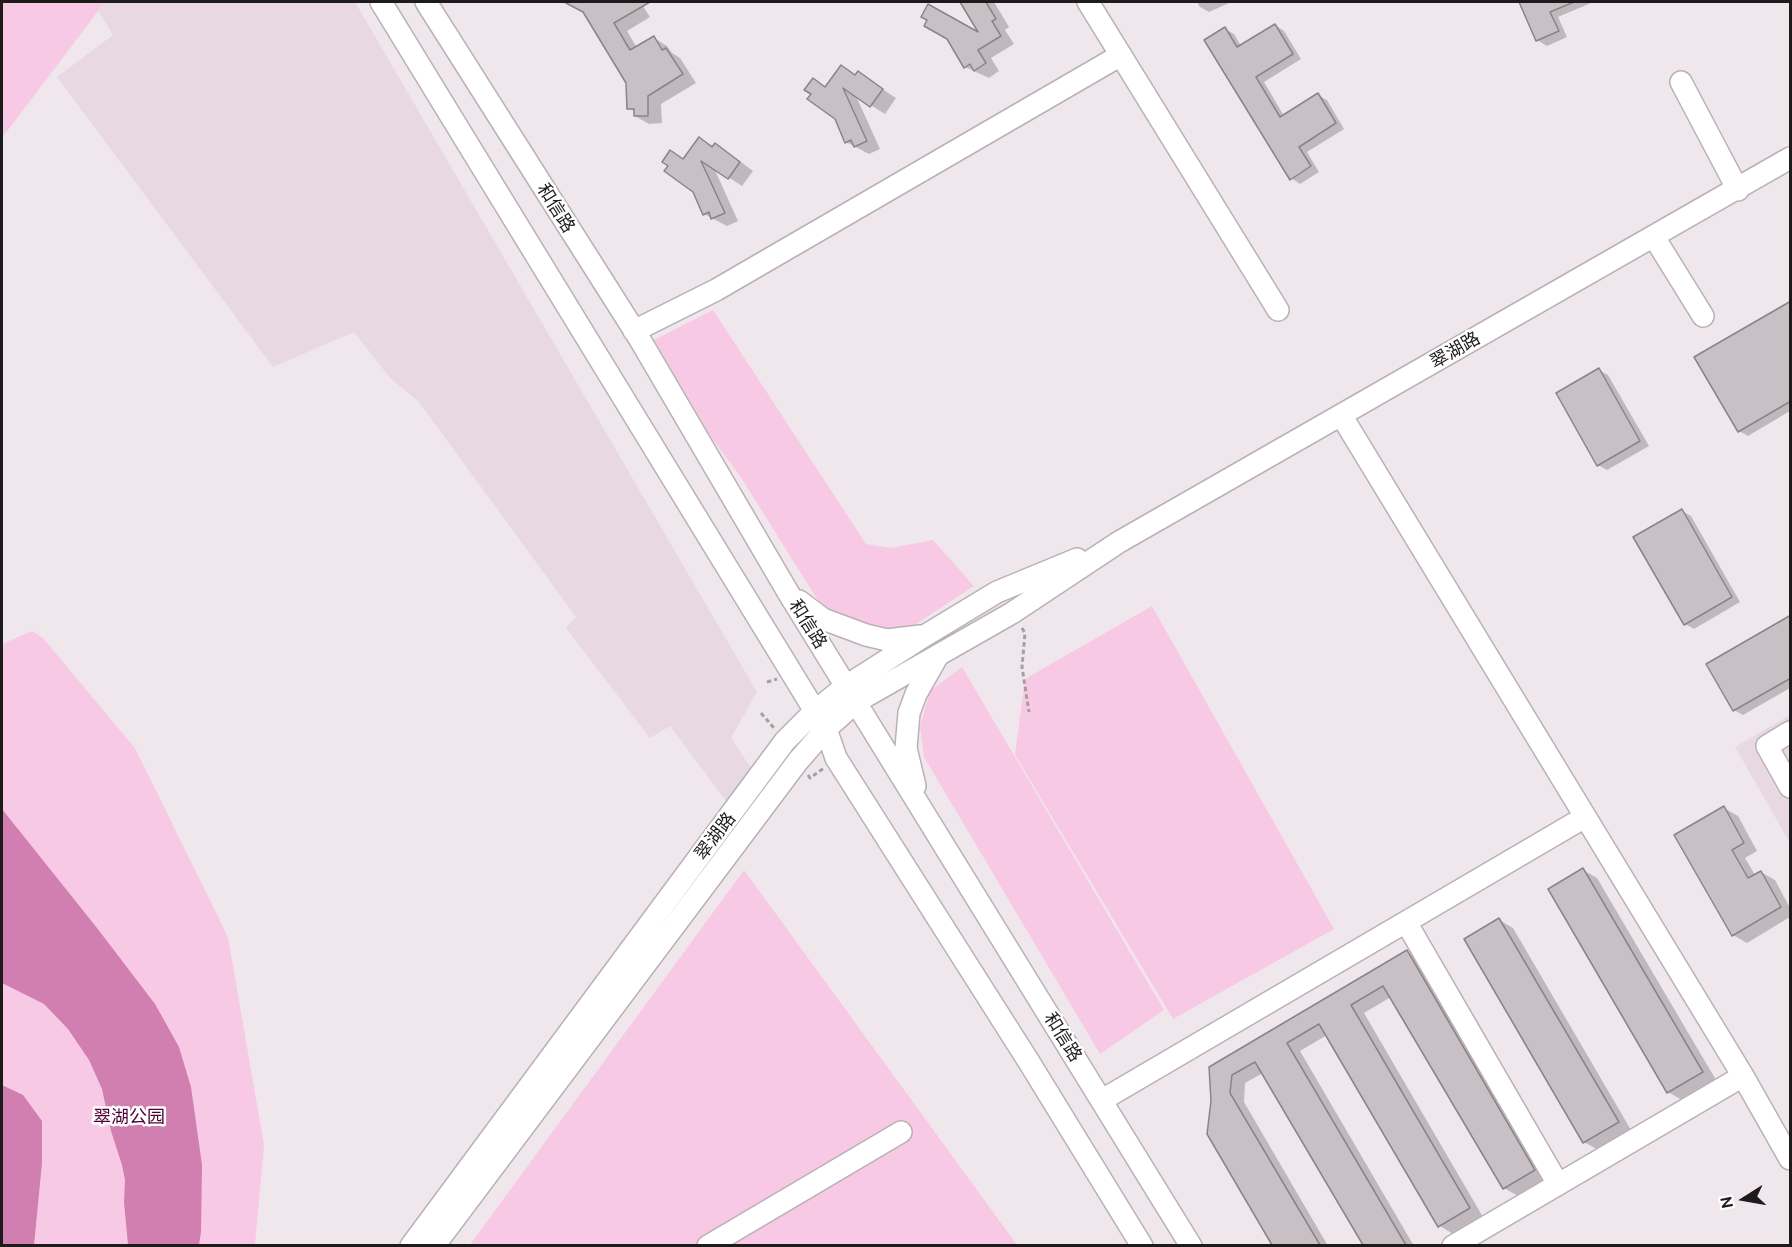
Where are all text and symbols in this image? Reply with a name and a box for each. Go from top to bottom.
street label: 和信路 [533,179,579,237]
street label: 翠湖路 [1426,327,1484,373]
street label: 和信路 [785,595,831,653]
street label: 翠湖路 [690,808,740,864]
street label: 和信路 [1040,1008,1086,1066]
park label: 翠湖公园 [93,1106,165,1128]
north arrow [1714,1169,1774,1229]
text: N [1716,1195,1736,1210]

